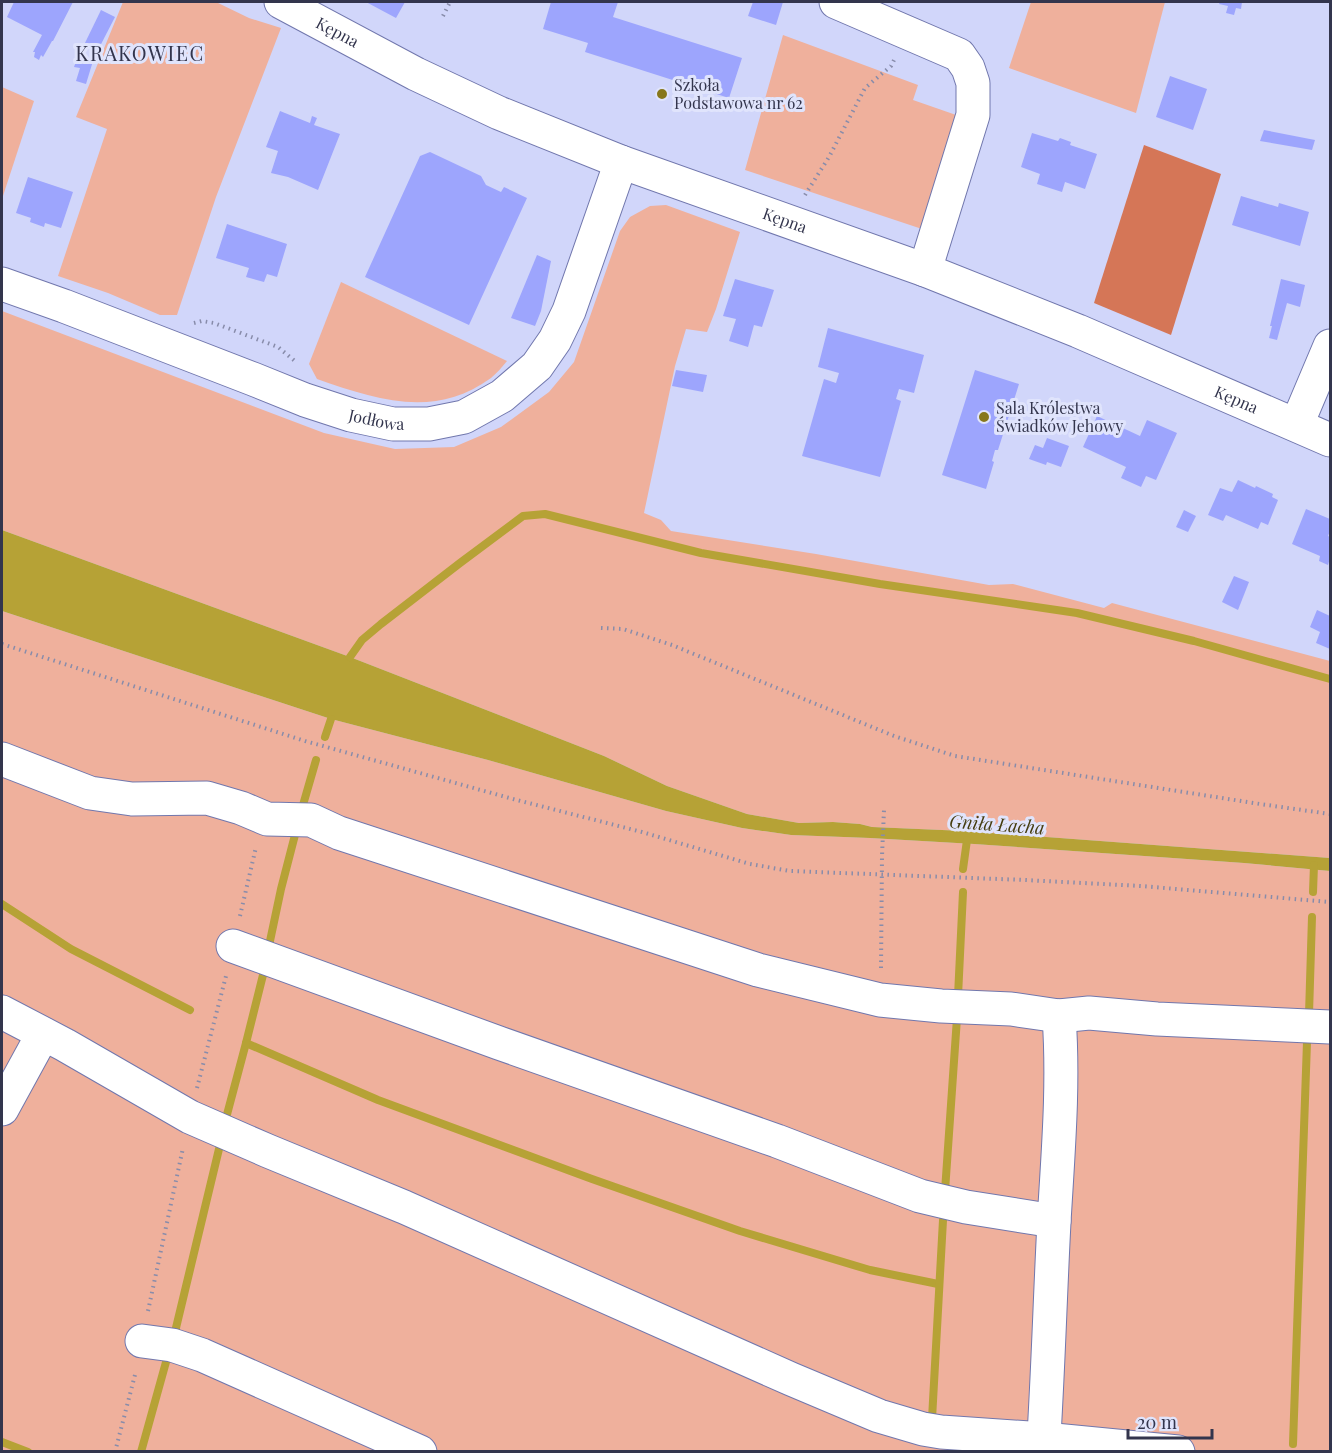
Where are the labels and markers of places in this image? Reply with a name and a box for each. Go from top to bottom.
place label: Szkoła Podstawowa nr 62 [674,74,803,113]
marker: Szkoła Podstawowa nr 62 [655,87,669,101]
place label: Sala Królestwa Świadków Jehowy [996,397,1123,436]
marker: Sala Królestwa Świadków Jehowy [977,410,991,424]

